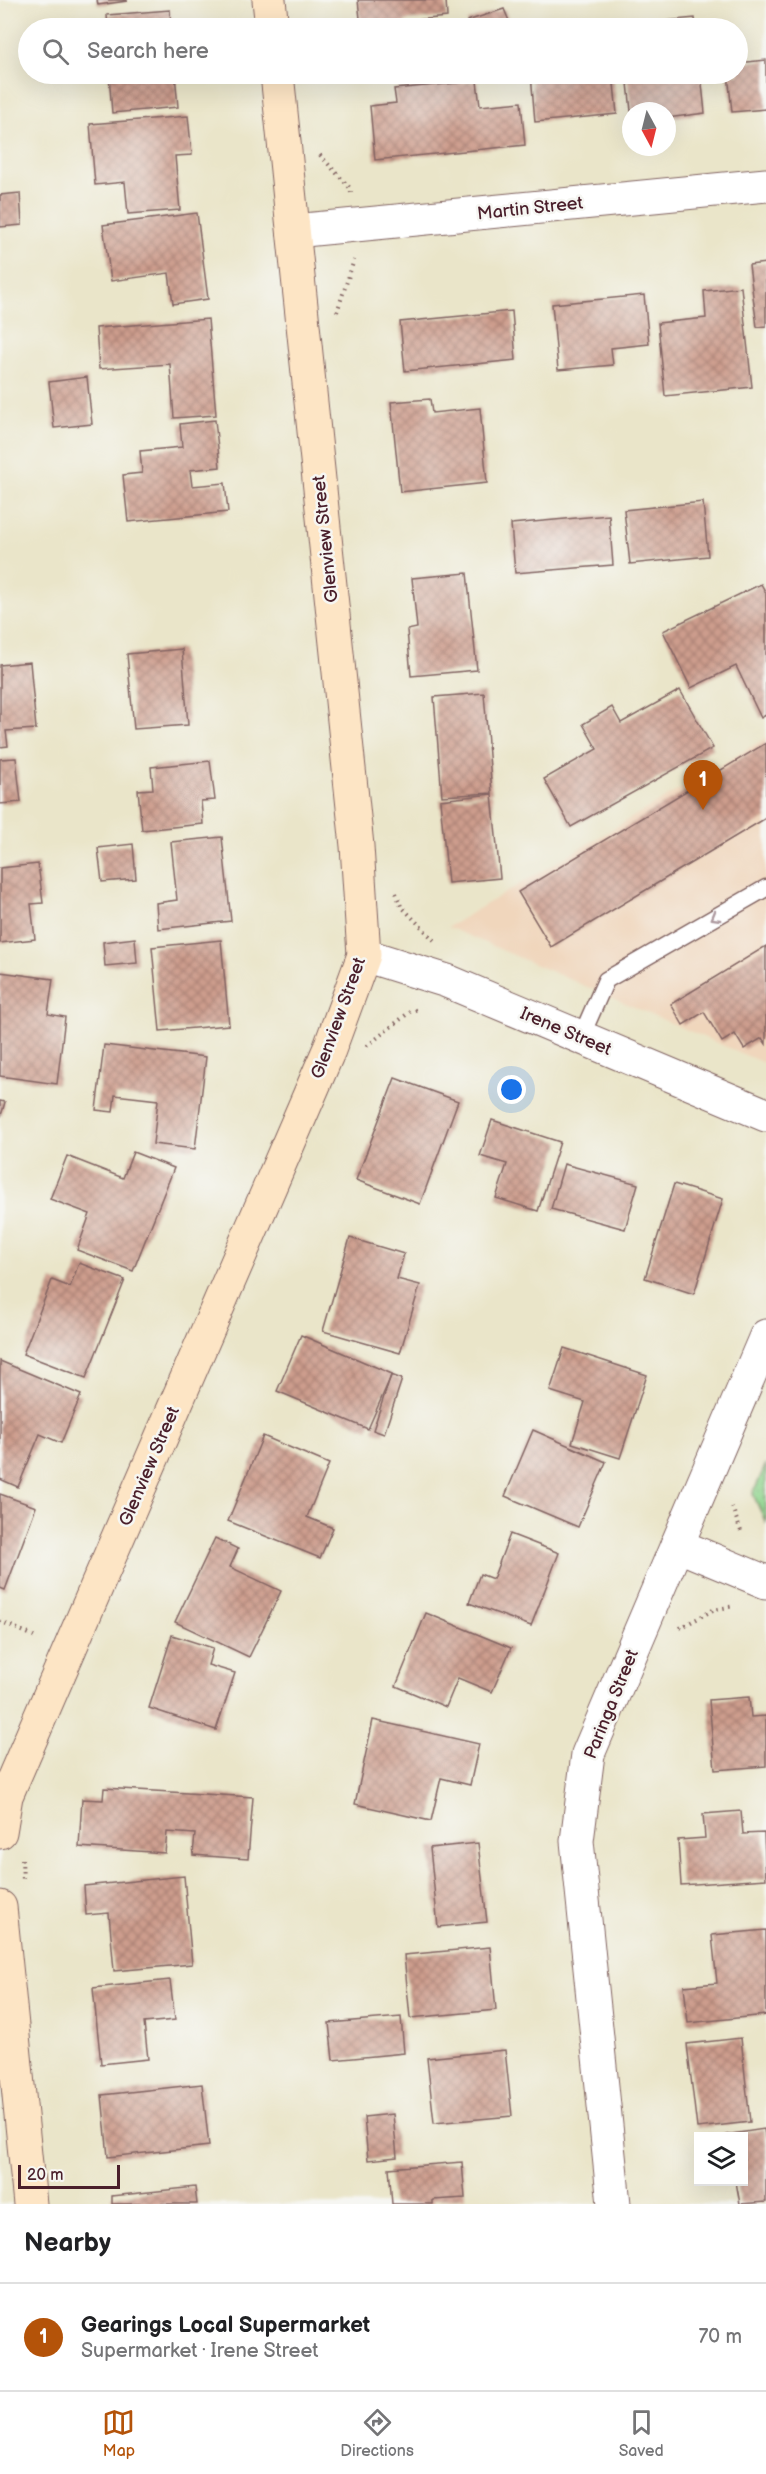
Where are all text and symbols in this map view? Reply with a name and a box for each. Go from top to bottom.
search box [18,18,748,84]
icon: search [39,35,72,68]
text: Search here [87,38,209,65]
north arrow [622,102,676,156]
street label: Martin Street [476,192,584,224]
street label: Glenview Street [308,474,343,604]
pin: 1 [684,760,722,810]
one-way arrow [711,910,721,921]
street label: Glenview Street [307,954,370,1082]
street label: Irene Street [517,1003,615,1060]
your location [497,1075,526,1104]
street label: Glenview Street [115,1403,184,1529]
street label: Paringa Street [580,1646,643,1762]
map controls [694,2132,748,2186]
button: layers [694,2132,748,2186]
scale bar [18,2162,120,2190]
text: 20 m [27,2166,63,2185]
text: Nearby [24,2228,111,2259]
text: Gearings Local Supermarket [81,2312,370,2339]
text: 1 [39,2325,48,2349]
text: 70 m [698,2325,742,2349]
text: Supermarket · Irene Street [81,2339,318,2363]
tab: Map [102,2406,135,2461]
tab: Directions [340,2406,414,2461]
tab: Saved [619,2406,664,2461]

